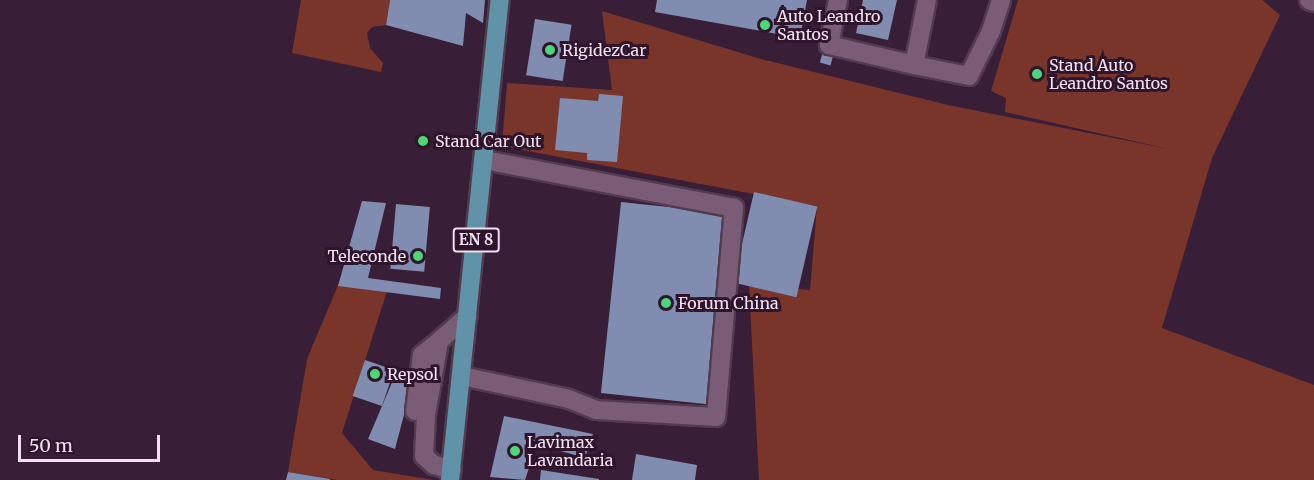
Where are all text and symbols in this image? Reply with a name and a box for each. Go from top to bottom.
place label: Auto Leandro Santos [777,6,880,44]
marker: Auto Leandro Santos [758,18,772,32]
place label: RigidezCar [562,40,646,60]
marker: RigidezCar [543,43,557,57]
place label: Stand Auto Leandro Santos [1049,55,1168,93]
marker: Stand Auto Leandro Santos [1030,67,1044,81]
place label: Stand Car Out [435,131,541,151]
marker: Stand Car Out [416,134,430,148]
road number: EN 8 [452,228,500,252]
place label: Teleconde [327,246,406,266]
marker: Teleconde [411,249,425,263]
place label: Forum China [678,293,779,313]
marker: Forum China [659,296,673,310]
place label: Repsol [387,364,438,384]
marker: Repsol [368,367,382,381]
scale bar [21,423,164,461]
place label: Lavimax Lavandaria [527,432,613,470]
text: 50 m [29,434,73,457]
marker: Lavimax Lavandaria [508,444,522,458]

